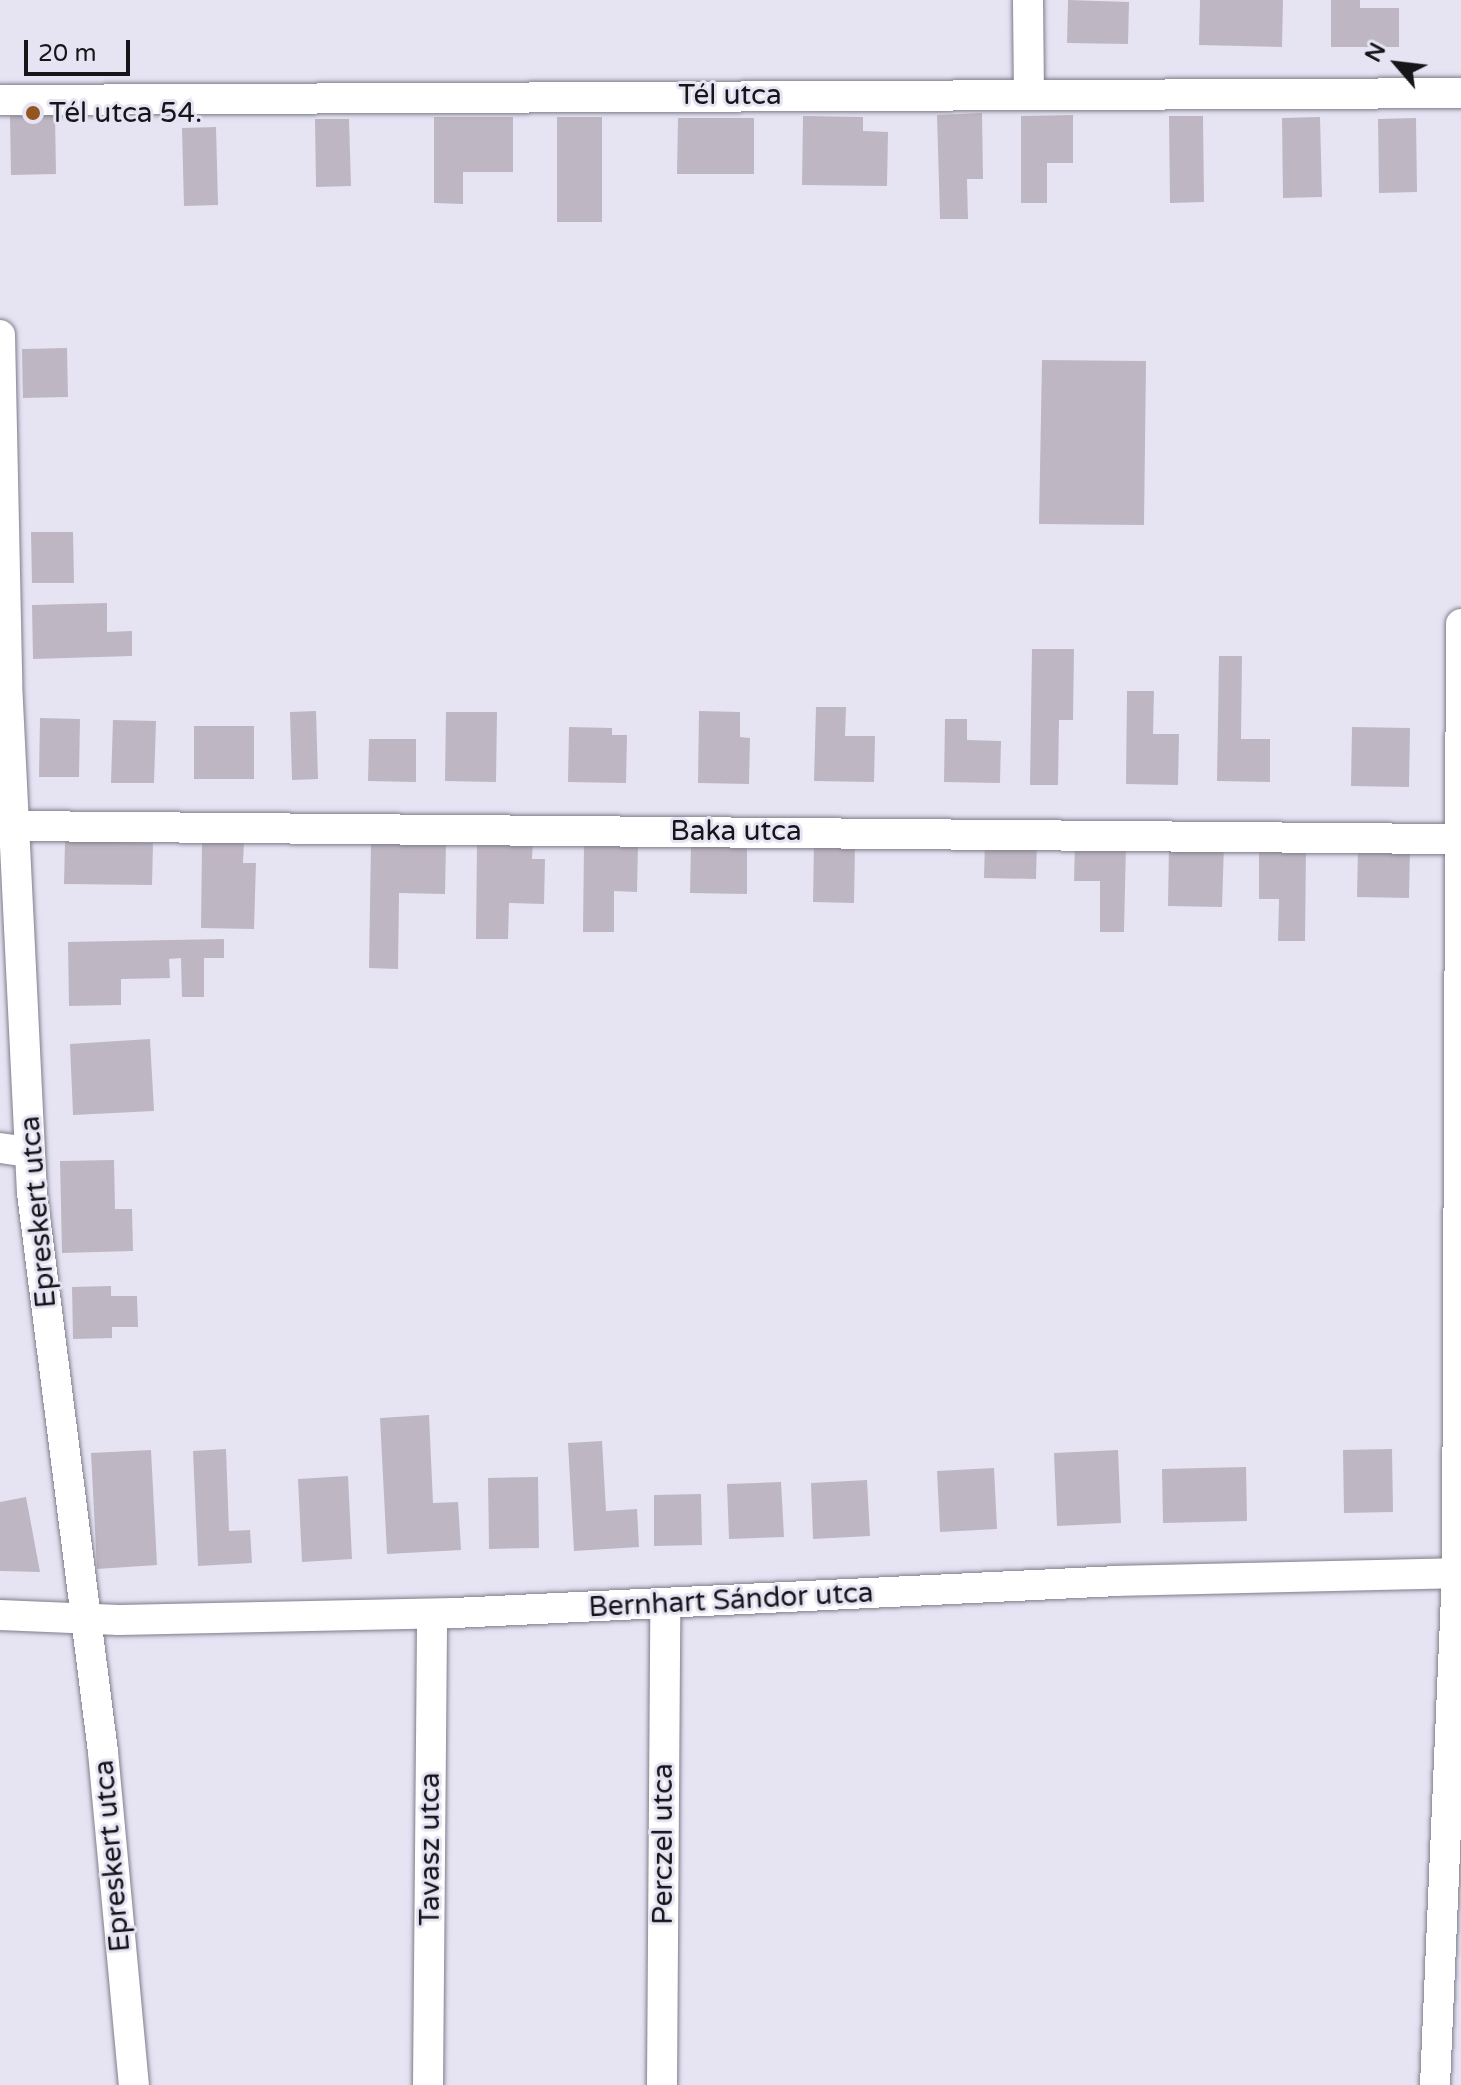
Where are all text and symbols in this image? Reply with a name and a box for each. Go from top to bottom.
scale bar [28,24,134,74]
north arrow [1357,24,1437,104]
text: 20 m [38,39,96,68]
text: N [1360,39,1391,67]
street label: Tél utca [678,78,782,112]
place label: Tél utca 54. [49,96,202,130]
marker: Tél utca 54. [24,104,42,122]
street label: Baka utca [670,814,802,848]
street label: Epreskert utca [13,1115,63,1309]
street label: Bernhart Sándor utca [588,1576,874,1624]
street label: Epreskert utca [87,1759,137,1953]
street label: Perczel utca [646,1763,680,1925]
street label: Tavasz utca [413,1772,447,1926]

